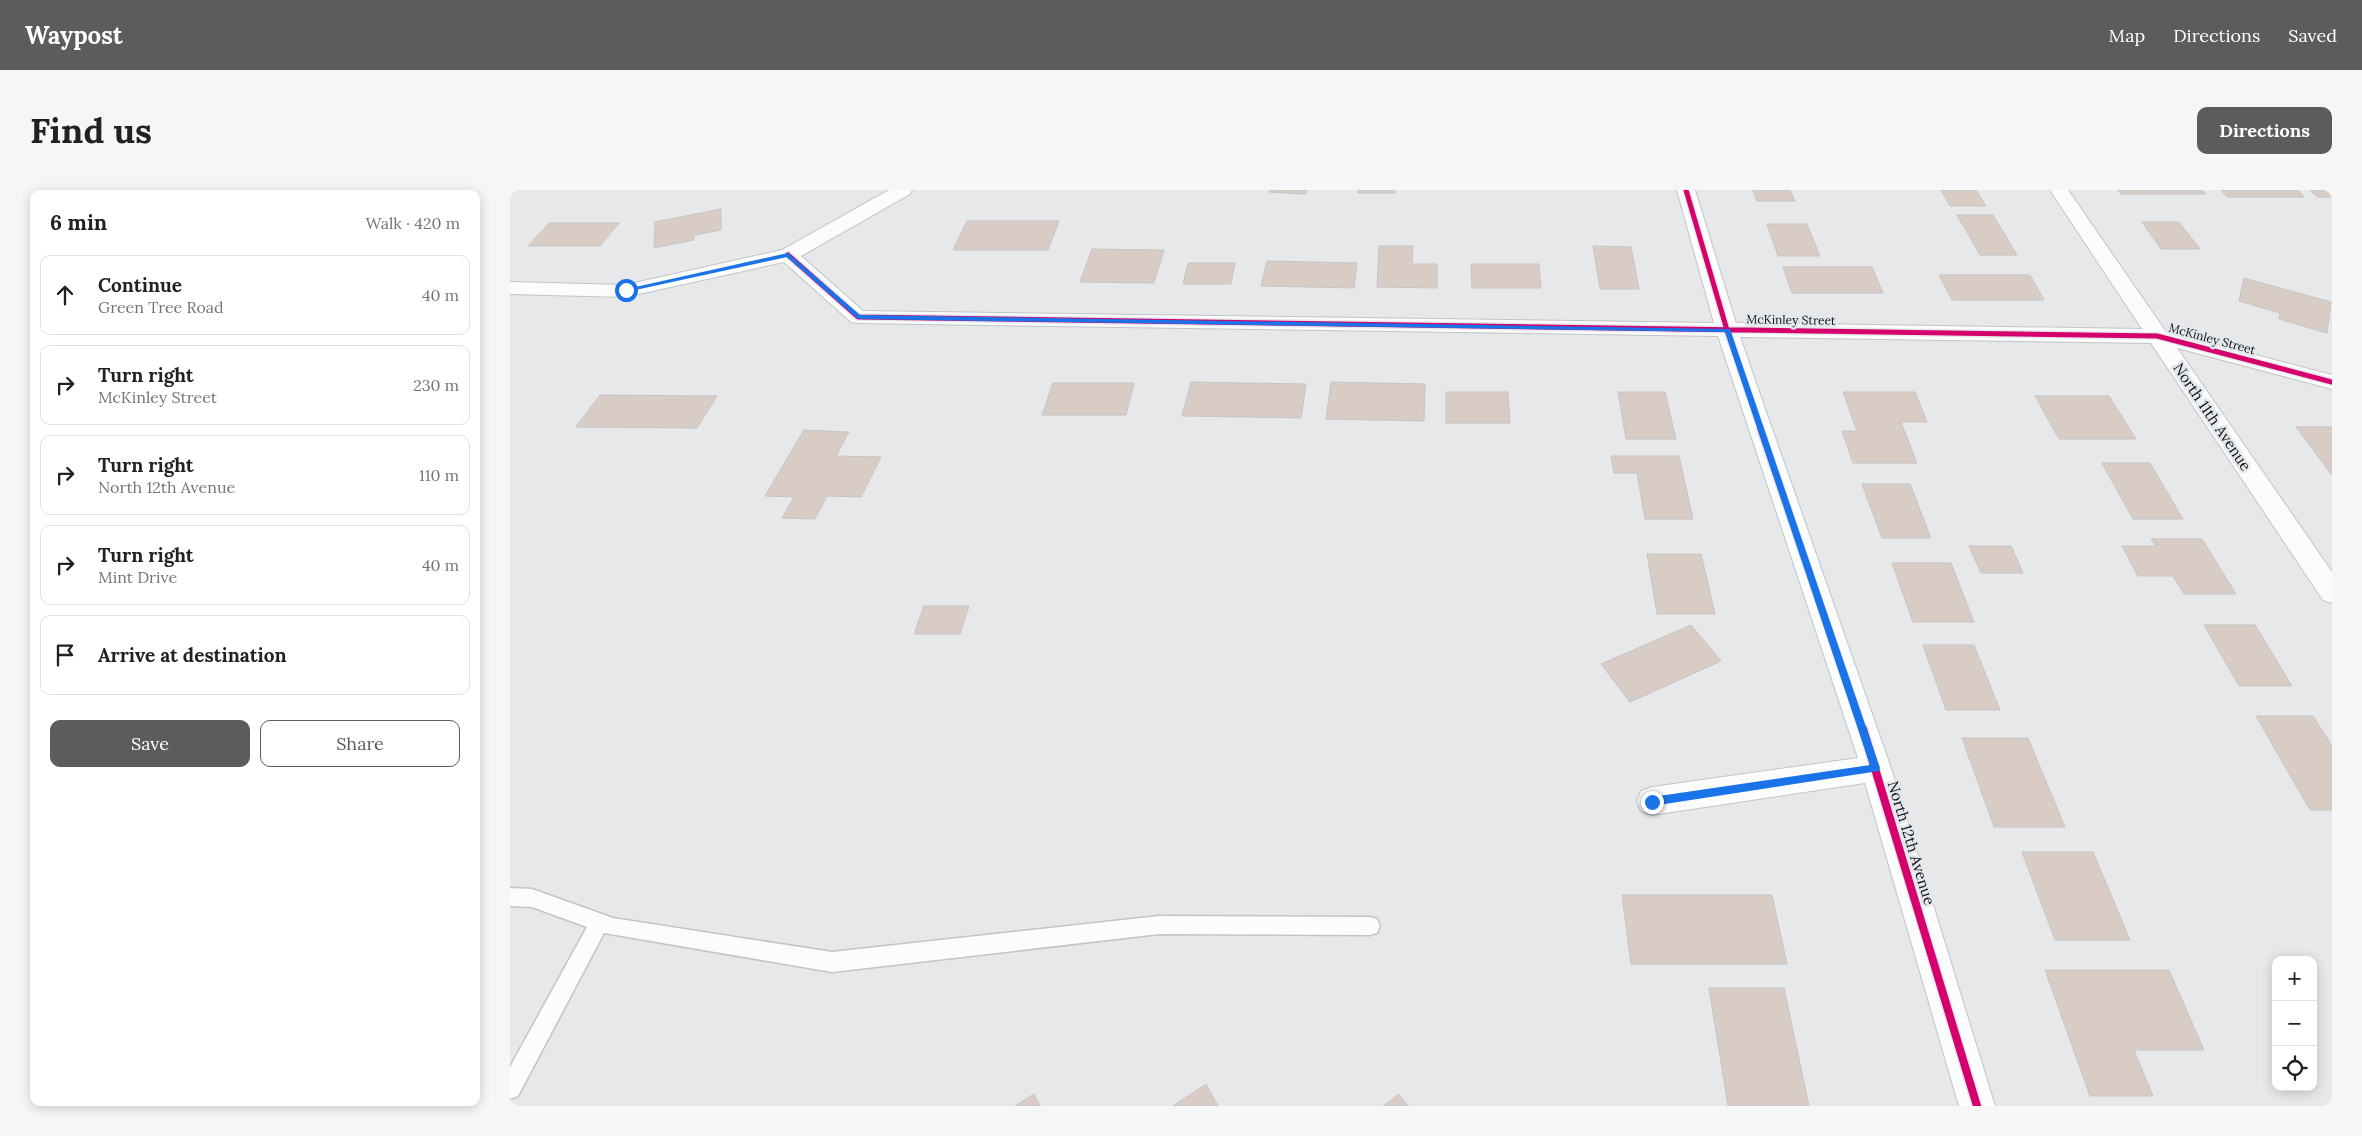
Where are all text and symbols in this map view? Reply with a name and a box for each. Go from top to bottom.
text: Waypost [25,20,123,51]
text: Map [2109,24,2145,47]
text: Directions [2173,24,2260,47]
text: Saved [2288,24,2337,47]
button: Directions [2197,107,2332,154]
text: Find us [30,108,152,153]
text: 6 min [50,209,107,236]
text: Walk · 420 m [365,213,460,233]
text: Continue [98,273,182,297]
route start [615,279,638,302]
icon: ahead [51,281,79,309]
text: 40 m [422,285,459,305]
text: Green Tree Road [98,297,224,317]
street label: McKinley Street [1746,311,1836,328]
street label: McKinley Street [2167,320,2257,357]
street label: North 11th Avenue [2169,359,2256,474]
text: Turn right [98,363,194,387]
icon: right [51,371,79,399]
text: 230 m [413,375,459,395]
text: McKinley Street [98,387,217,407]
text: Turn right [98,453,194,477]
icon: right [51,461,79,489]
text: 110 m [419,465,459,485]
text: North 12th Avenue [98,477,235,497]
text: Turn right [98,543,194,567]
icon: right [51,551,79,579]
text: 40 m [422,555,459,575]
text: Mint Drive [98,567,177,587]
icon: arrive [51,641,79,669]
text: Arrive at destination [98,643,287,667]
button: Save [50,720,250,767]
button: Share [260,720,460,767]
street label: North 12th Avenue [1884,779,1939,907]
route end [1641,791,1664,814]
map controls [2272,956,2317,1091]
button: + [2272,956,2317,1001]
button: − [2272,1001,2317,1046]
button: locate [2272,1046,2317,1091]

